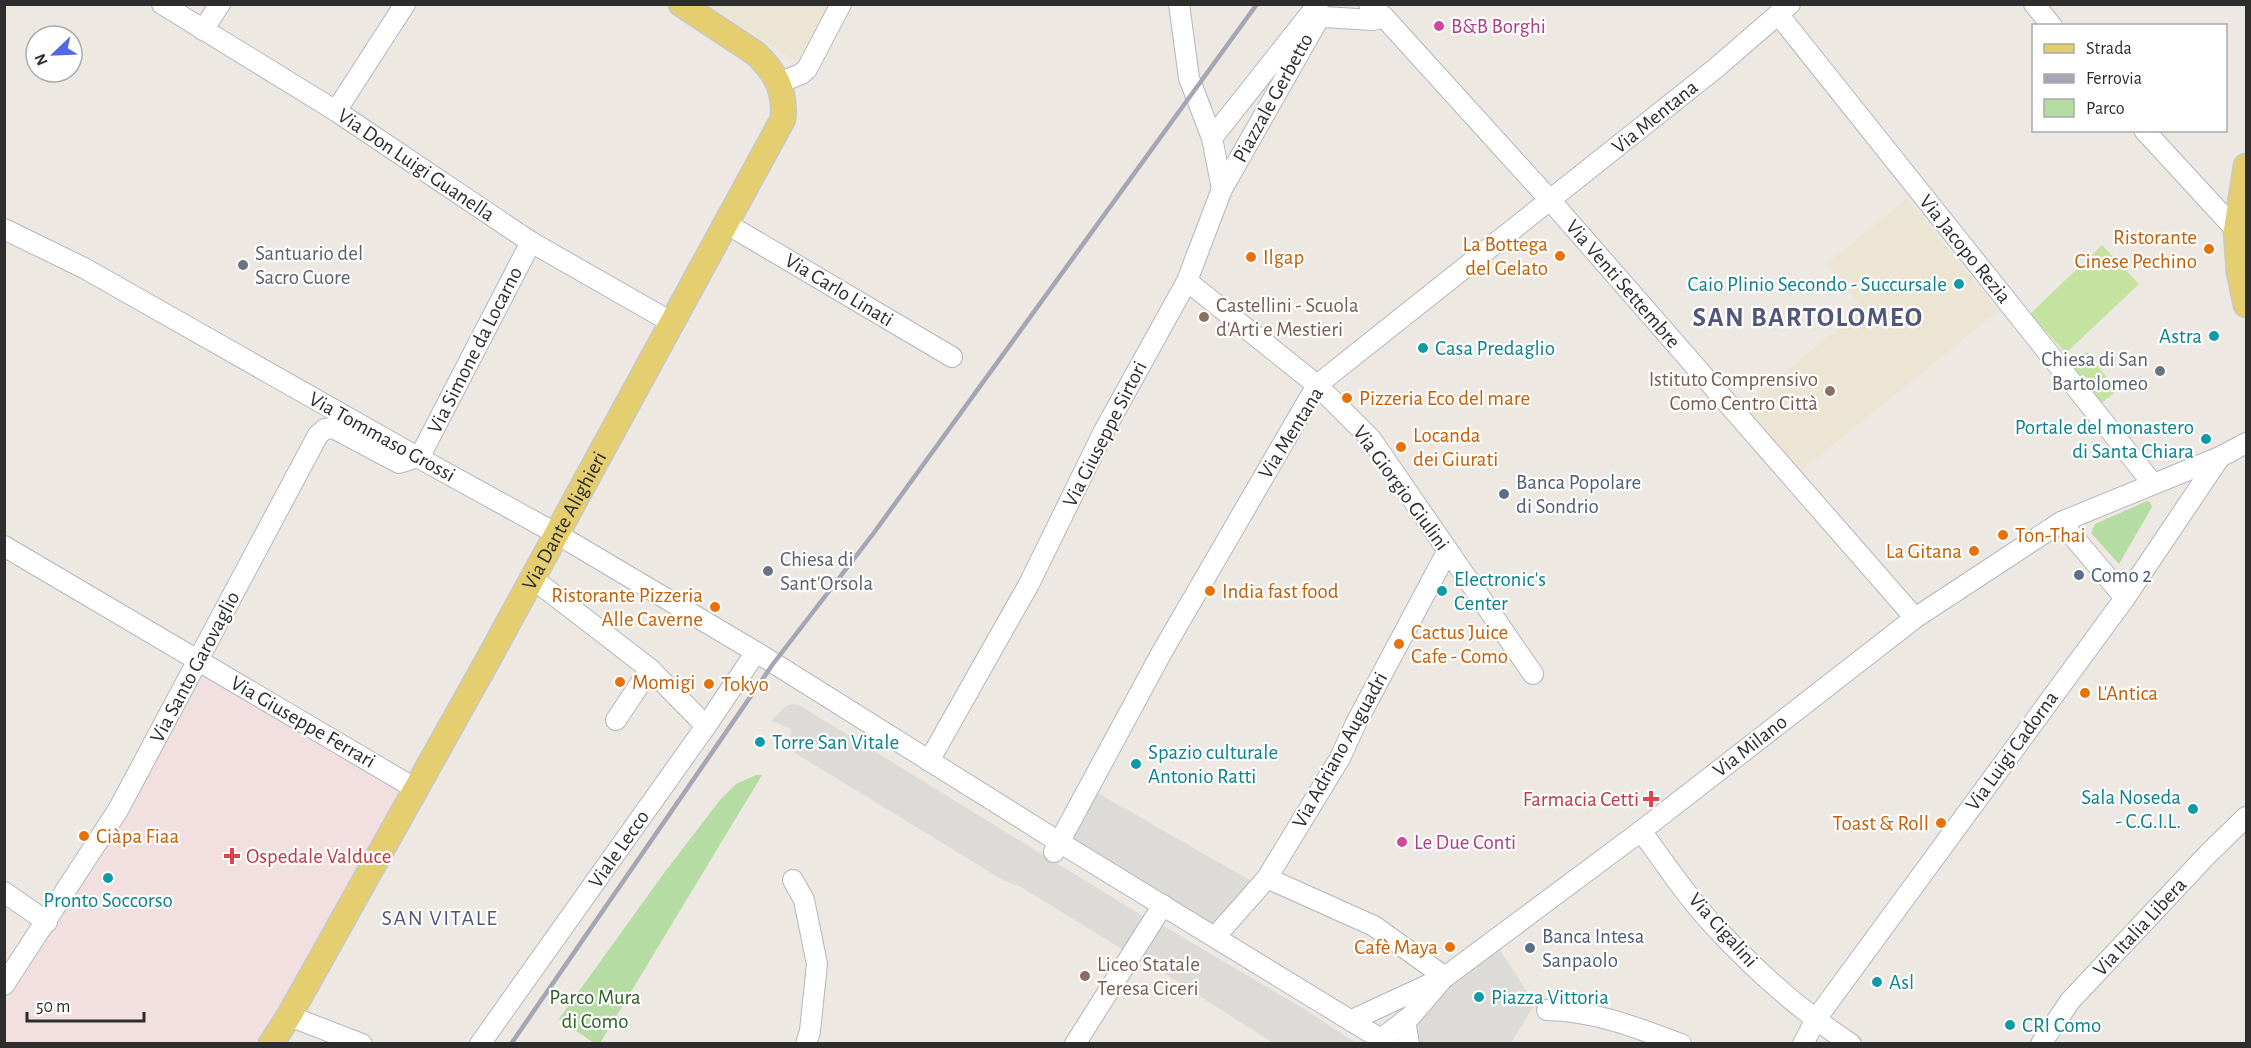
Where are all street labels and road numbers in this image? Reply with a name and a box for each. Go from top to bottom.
street label: Piazzale Gerbetto [1229,30,1317,166]
street label: Via Mentana [1608,76,1702,158]
street label: Via Don Luigi Guanella [334,105,499,225]
street label: Via Jacopo Rezia [1915,191,2015,307]
street label: Via Venti Settembre [1562,216,1684,352]
street label: Via Carlo Linati [781,249,897,331]
street label: Via Simone da Locarno [424,263,526,437]
street label: Via Giuseppe Sirtori [1059,358,1151,510]
street label: Via Mentana [1255,383,1327,482]
street label: Via Tommaso Grossi [305,388,459,486]
street label: Via Giorgio Giulini [1349,422,1453,554]
street label: Via Dante Alighieri [518,448,610,593]
street label: Via Santo Garovaglio [146,588,244,746]
street label: Via Adriano Auguadri [1289,669,1391,831]
street label: Via Giuseppe Ferrari [227,672,379,772]
street label: Via Luigi Cadorna [1962,687,2062,815]
street label: Via Milano [1709,711,1791,781]
street label: Viale Lecco [585,806,653,892]
street label: Via Italia Libera [2089,874,2191,980]
street label: Via Cigalini [1684,889,1762,971]

